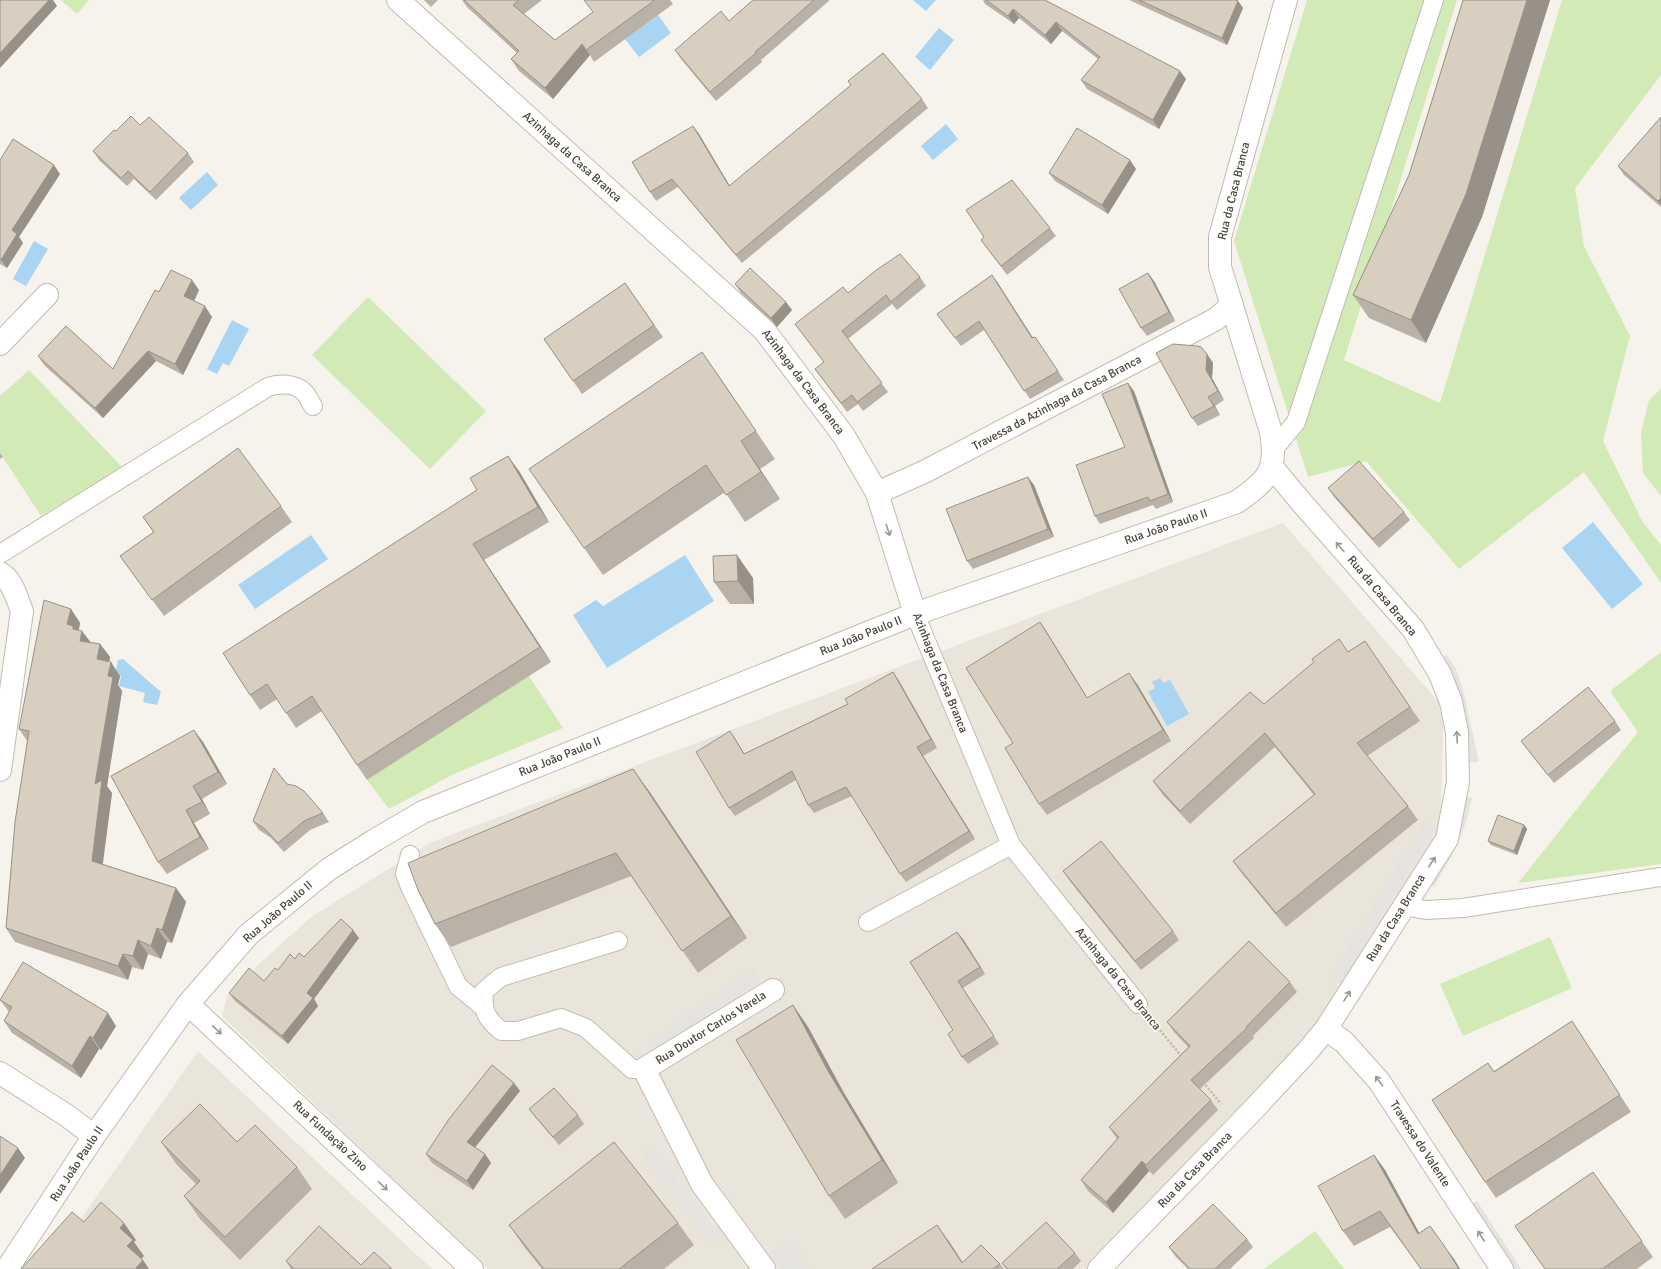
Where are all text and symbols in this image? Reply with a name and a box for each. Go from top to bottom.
street label: Azinhaga da Casa Branca [519,109,625,205]
street label: Rua da Casa Branca [1215,141,1253,241]
street label: Azinhaga da Casa Branca [758,326,848,438]
street label: Travessa da Azinhaga da Casa Branca [970,352,1144,454]
street label: Rua João Paulo II [1122,506,1210,548]
one-way arrow [885,524,892,537]
one-way arrow [1336,541,1345,552]
street label: Rua da Casa Branca [1344,553,1420,639]
street label: Azinhaga da Casa Branca [909,611,971,735]
street label: Rua João Paulo II [818,613,904,659]
one-way arrow [1454,731,1461,744]
street label: Rua João Paulo II [517,734,603,780]
one-way arrow [1428,857,1436,868]
street label: Rua da Casa Branca [1363,871,1429,965]
street label: Rua João Paulo II [240,878,316,946]
street label: Azinhaga da Casa Branca [1072,924,1164,1034]
street label: Rua Doutor Carlos Varela [653,988,769,1068]
one-way arrow [1343,990,1351,1001]
one-way arrow [212,1026,222,1035]
one-way arrow [1374,1075,1383,1086]
street label: Rua Fundação Zino [289,1097,371,1175]
street label: Travessa do Valente [1387,1098,1453,1190]
street label: Rua João Paulo II [47,1123,107,1205]
street label: Rua da Casa Branca [1155,1129,1235,1211]
one-way arrow [378,1182,388,1191]
one-way arrow [1476,1230,1484,1242]

